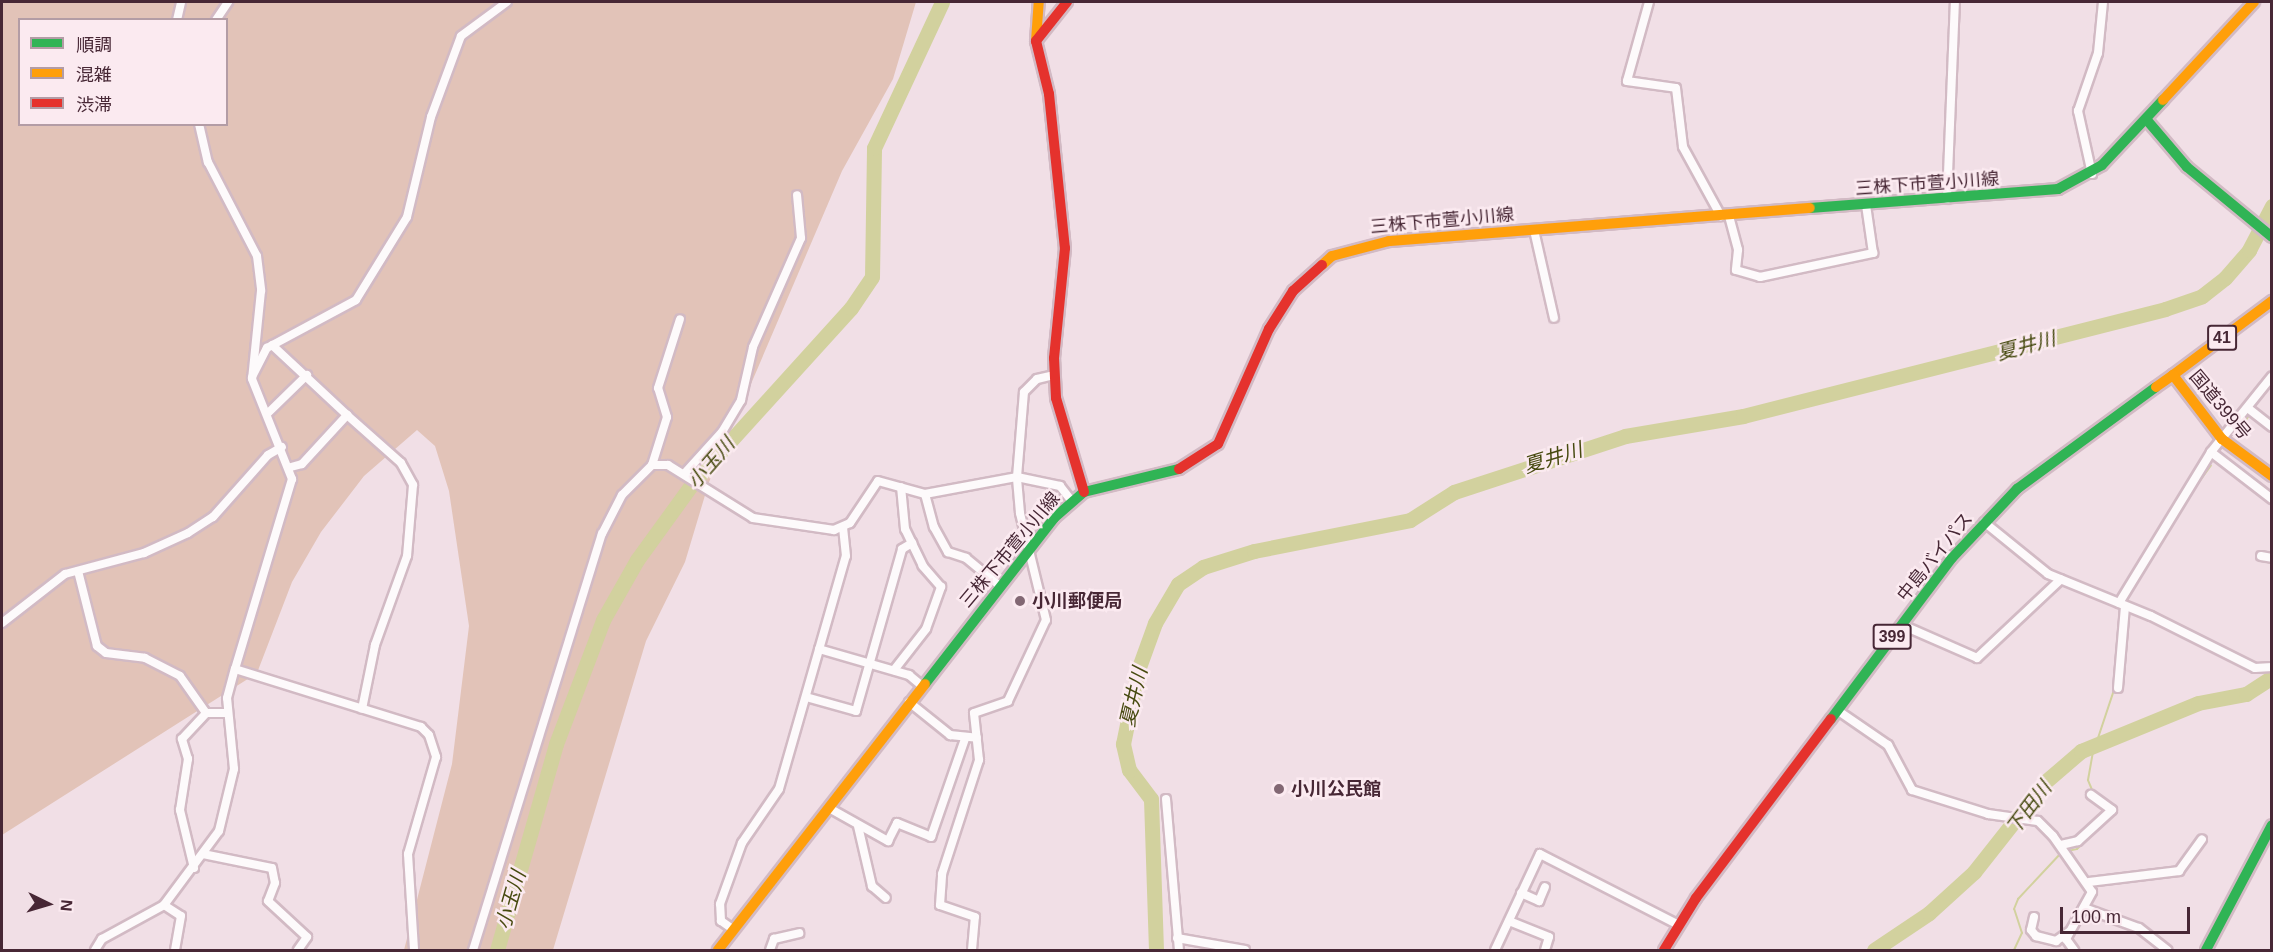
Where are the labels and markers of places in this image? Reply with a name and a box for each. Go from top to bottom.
place label: 小川郵便局 [1032,590,1122,612]
marker: 小川郵便局 [1013,594,1027,608]
place label: 小川公民館 [1291,778,1381,800]
marker: 小川公民館 [1272,782,1286,796]

